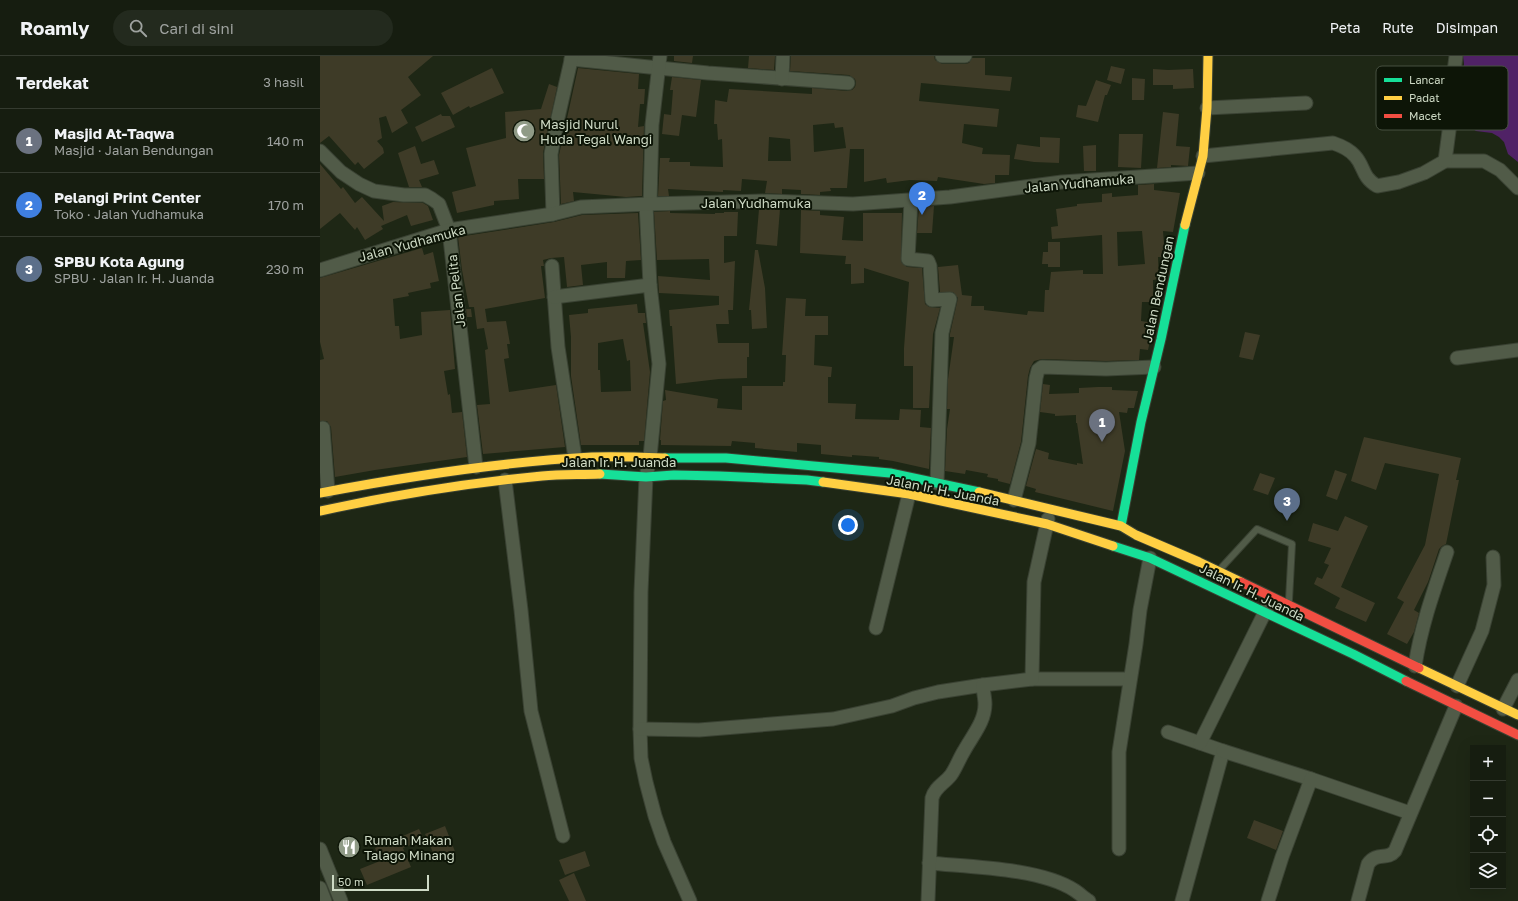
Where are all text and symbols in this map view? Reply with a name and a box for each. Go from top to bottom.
search box [113,10,393,46]
text: Roamly [20,16,89,39]
icon: search [127,17,149,39]
text: Cari di sini [159,19,234,37]
text: Peta [1330,19,1360,36]
text: Rute [1382,19,1414,36]
text: Disimpan [1436,19,1498,36]
legend [1376,66,1508,130]
text: Terdekat [16,72,89,93]
text: Lancar [1409,73,1446,86]
text: 3 hasil [263,74,304,90]
text: Padat [1409,91,1440,104]
text: Macet [1409,109,1441,122]
place label: Masjid Nurul Huda Tegal Wangi [540,116,652,147]
mosque icon: Masjid Nurul Huda Tegal Wangi [511,118,537,144]
text: Masjid At-Taqwa [54,124,174,142]
text: 1 [26,133,32,149]
text: 140 m [267,133,304,149]
text: Masjid · Jalan Bendungan [54,142,214,158]
street label: Jalan Yudhamuka [1024,170,1134,196]
pin: 2 [909,182,935,215]
text: Pelangi Print Center [54,188,201,206]
street label: Jalan Yudhamuka [701,195,811,211]
text: 2 [25,197,33,213]
text: 170 m [268,197,304,213]
text: Toko · Jalan Yudhamuka [54,206,204,222]
street label: Jalan Yudhamuka [357,221,467,265]
street label: Jalan Bendungan [1139,234,1177,344]
text: SPBU Kota Agung [54,252,184,270]
street label: Jalan Pelita [444,254,468,328]
text: 3 [25,261,33,277]
text: 230 m [266,261,304,277]
text: SPBU · Jalan Ir. H. Juanda [54,270,214,286]
pin: 1 [1089,409,1115,442]
street label: Jalan Ir. H. Juanda [562,454,676,470]
street label: Jalan Ir. H. Juanda [885,471,1001,509]
pin: 3 [1274,488,1300,521]
your location [838,515,858,535]
street label: Jalan Ir. H. Juanda [1197,560,1307,624]
map controls [1470,745,1506,889]
button: + [1470,745,1506,781]
button: − [1470,781,1506,817]
button: locate [1470,817,1506,853]
place label: Rumah Makan Talago Minang [364,832,455,863]
restaurant icon: Rumah Makan Talago Minang [336,834,362,860]
button: layers [1470,853,1506,889]
scale bar [332,873,429,892]
text: 50 m [338,875,364,888]

